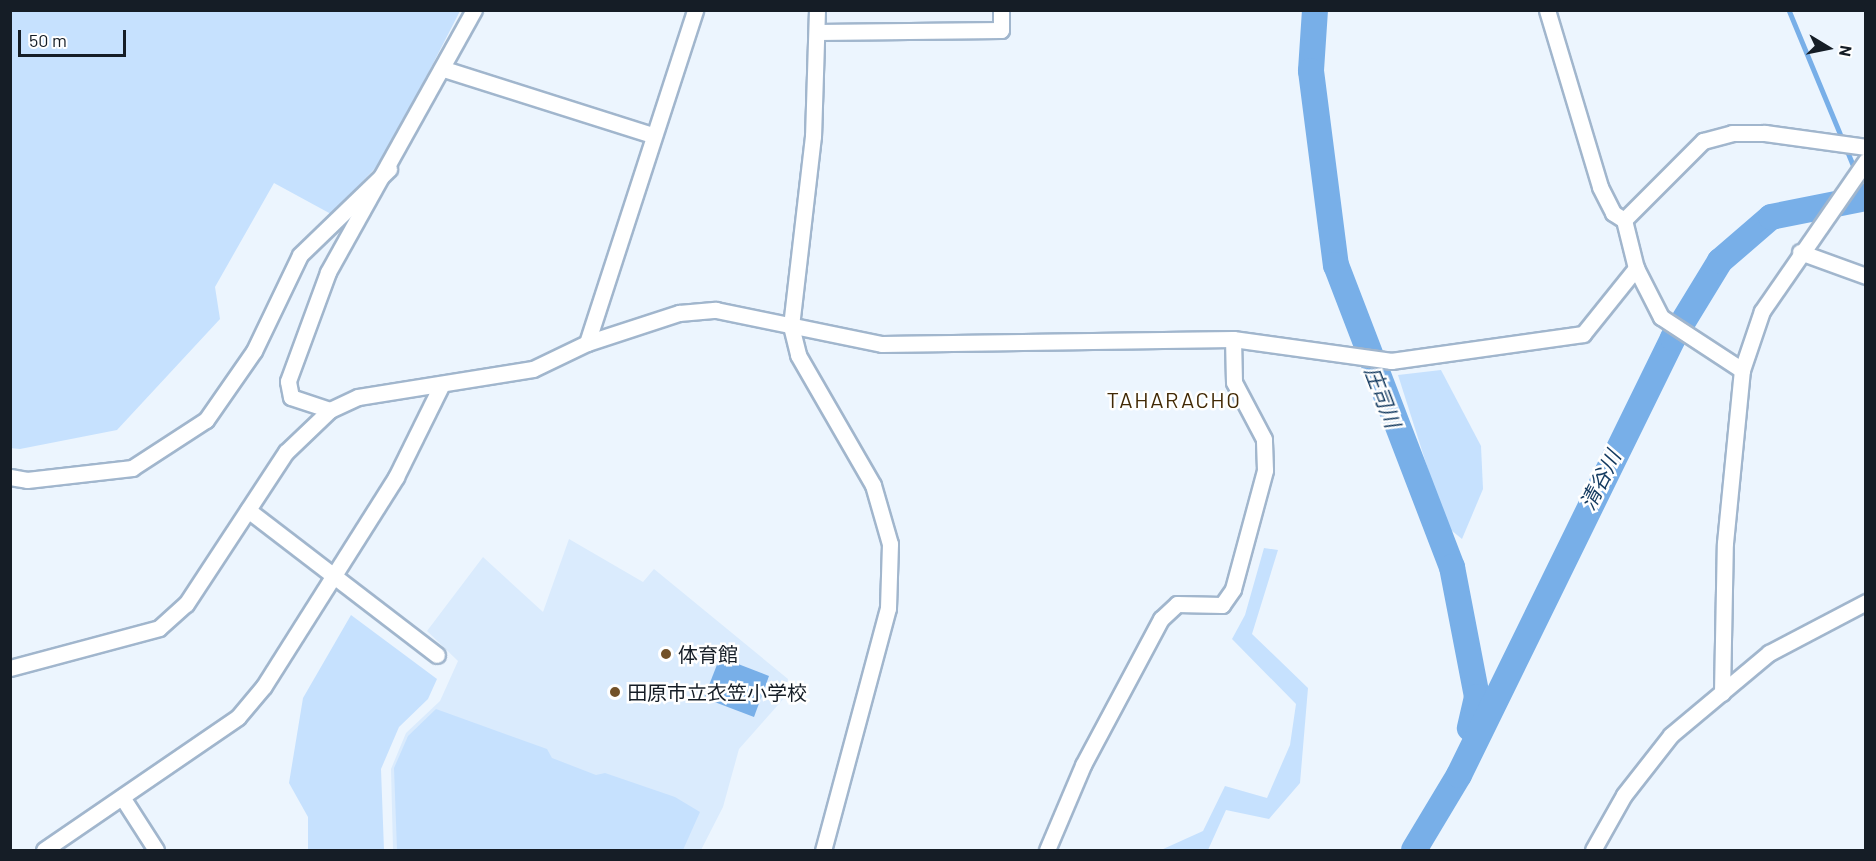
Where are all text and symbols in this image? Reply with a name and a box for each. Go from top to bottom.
scale bar [21,18,129,56]
north arrow [1798,18,1858,78]
text: 50 m [29,29,67,51]
text: N [1836,44,1856,58]
water label: 庄司川 [1360,363,1406,431]
district label: TAHARACHO [1107,387,1241,413]
water label: 清谷川 [1574,446,1626,514]
place label: 体育館 [678,642,738,666]
marker: 体育館 [659,647,673,661]
place label: 田原市立衣笠小学校 [627,680,807,704]
marker: 田原市立衣笠小学校 [608,685,622,699]

